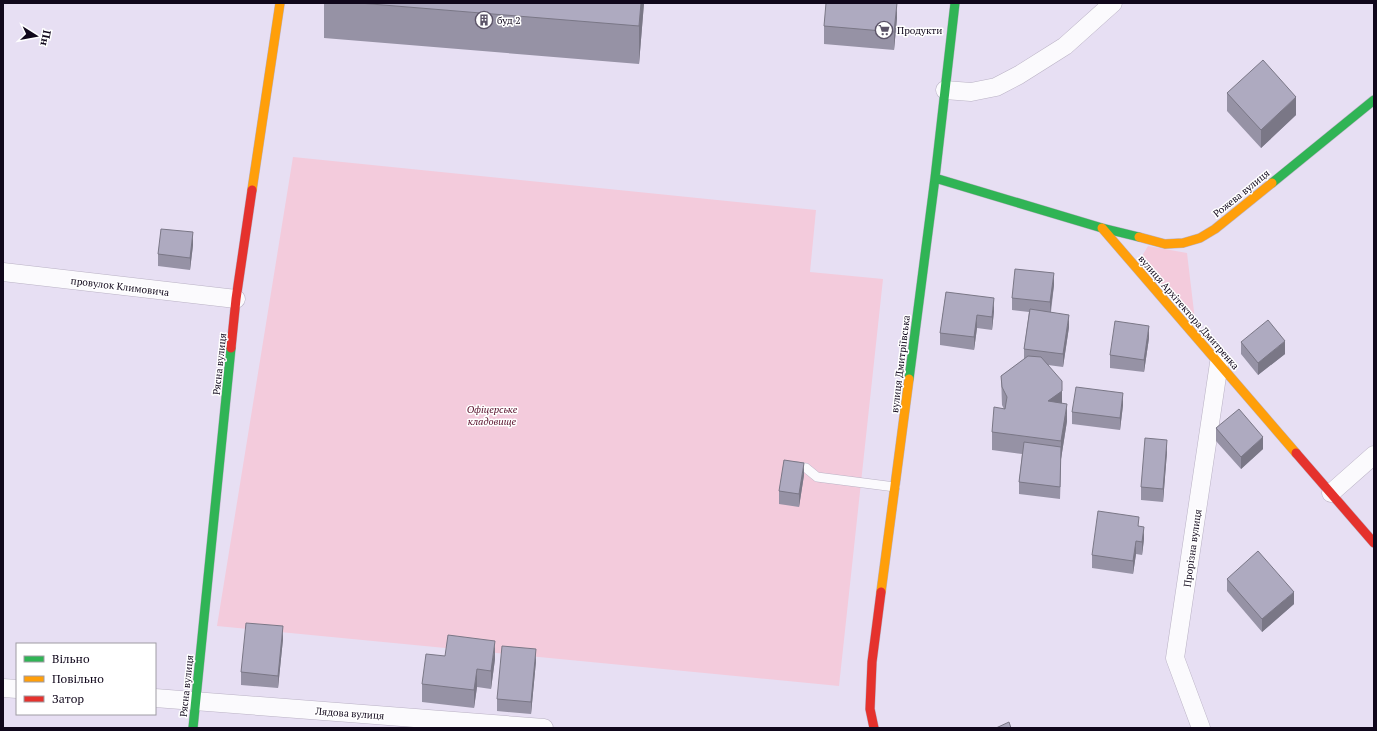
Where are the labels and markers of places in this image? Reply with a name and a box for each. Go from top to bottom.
building icon: буд 2 [474,10,494,30]
place label: буд 2 [497,14,521,27]
supermarket icon: Продукти [874,20,894,40]
place label: Продукти [897,24,942,37]

